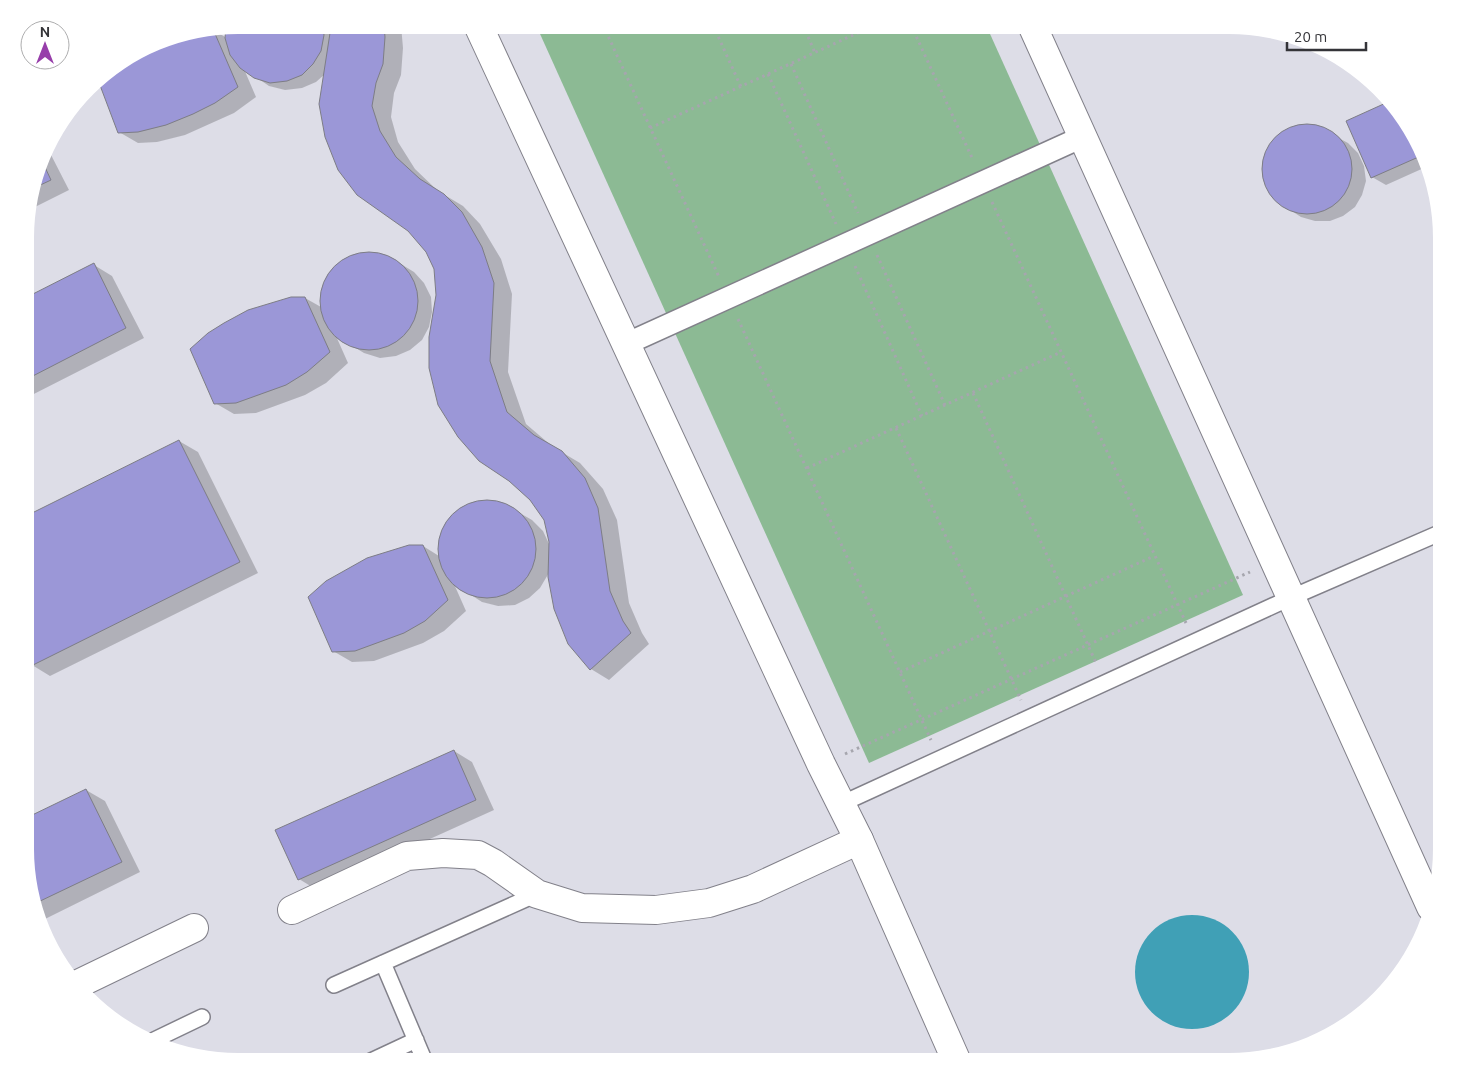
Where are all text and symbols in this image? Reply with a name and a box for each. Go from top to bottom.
north arrow [20,20,70,70]
scale bar [1287,20,1366,52]
text: N [40,24,50,40]
text: 20 m [1294,28,1327,45]

